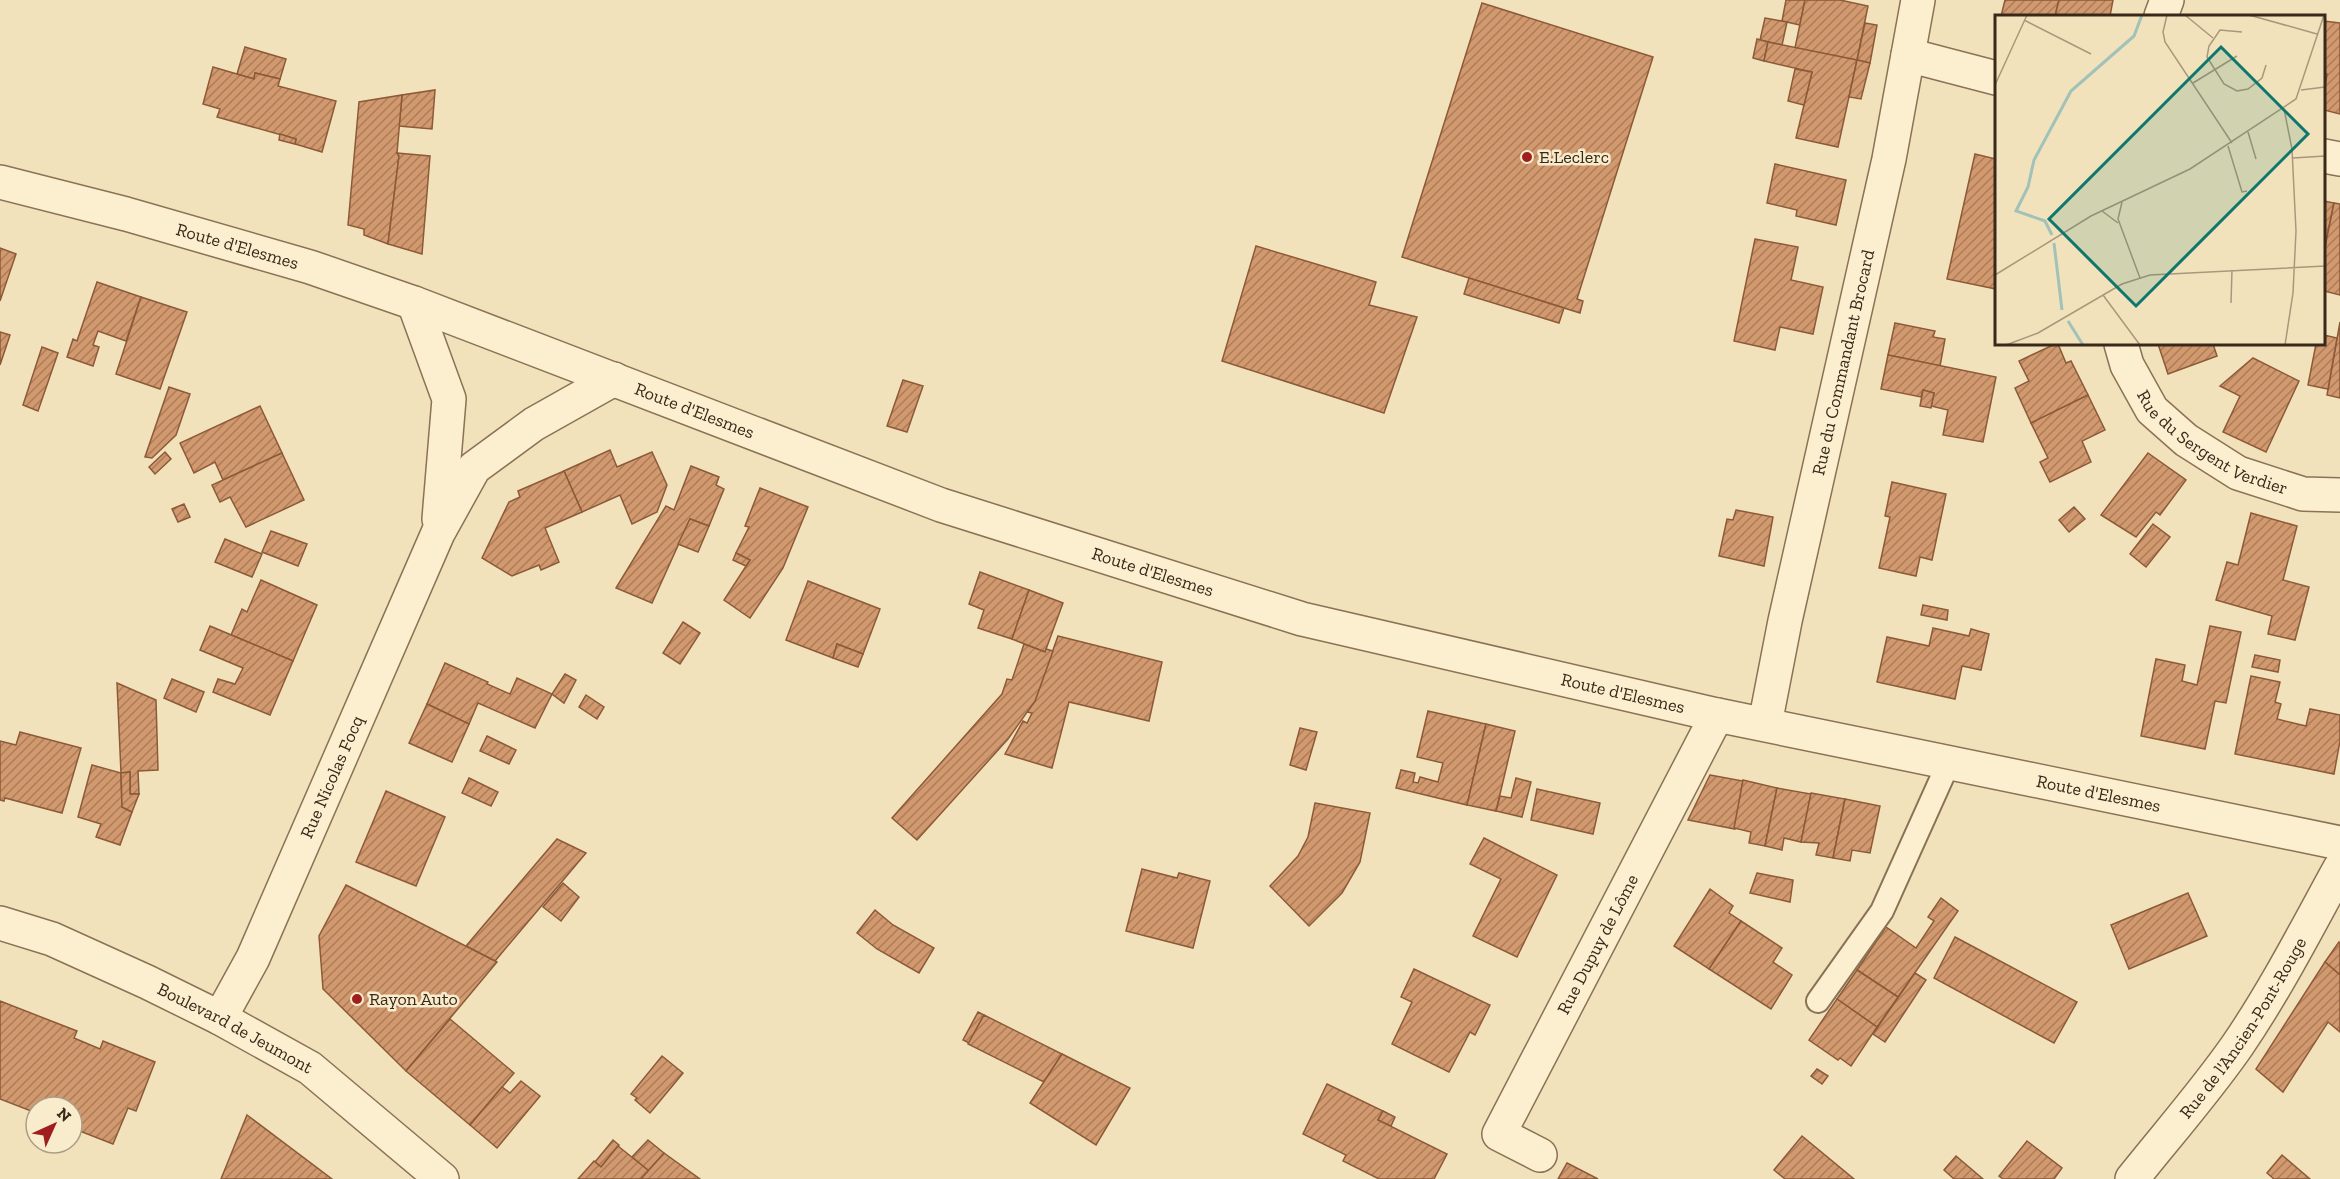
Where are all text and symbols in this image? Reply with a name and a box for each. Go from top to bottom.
inset map [1995,15,2325,345]
place label: E.Leclerc [1539,146,1609,168]
marker: E.Leclerc [1520,150,1534,164]
street label: Route d'Elesmes [174,218,301,274]
street label: Rue du Commandant Brocard [1807,247,1879,477]
street label: Route d'Elesmes [632,378,758,443]
street label: Rue du Sergent Verdier [2132,386,2291,499]
street label: Route d'Elesmes [1089,542,1216,601]
street label: Route d'Elesmes [1559,668,1687,718]
street label: Rue Nicolas Focq [295,712,368,842]
street label: Route d'Elesmes [2034,770,2163,817]
street label: Rue Dupuy de Lôme [1552,870,1643,1018]
street label: Rue de l'Ancien-Pont-Rouge [2175,933,2311,1123]
street label: Boulevard de Jeumont [154,978,317,1078]
place label: Rayon Auto [369,988,458,1010]
marker: Rayon Auto [350,992,364,1006]
north arrow [24,1095,84,1155]
text: N [53,1104,75,1126]

